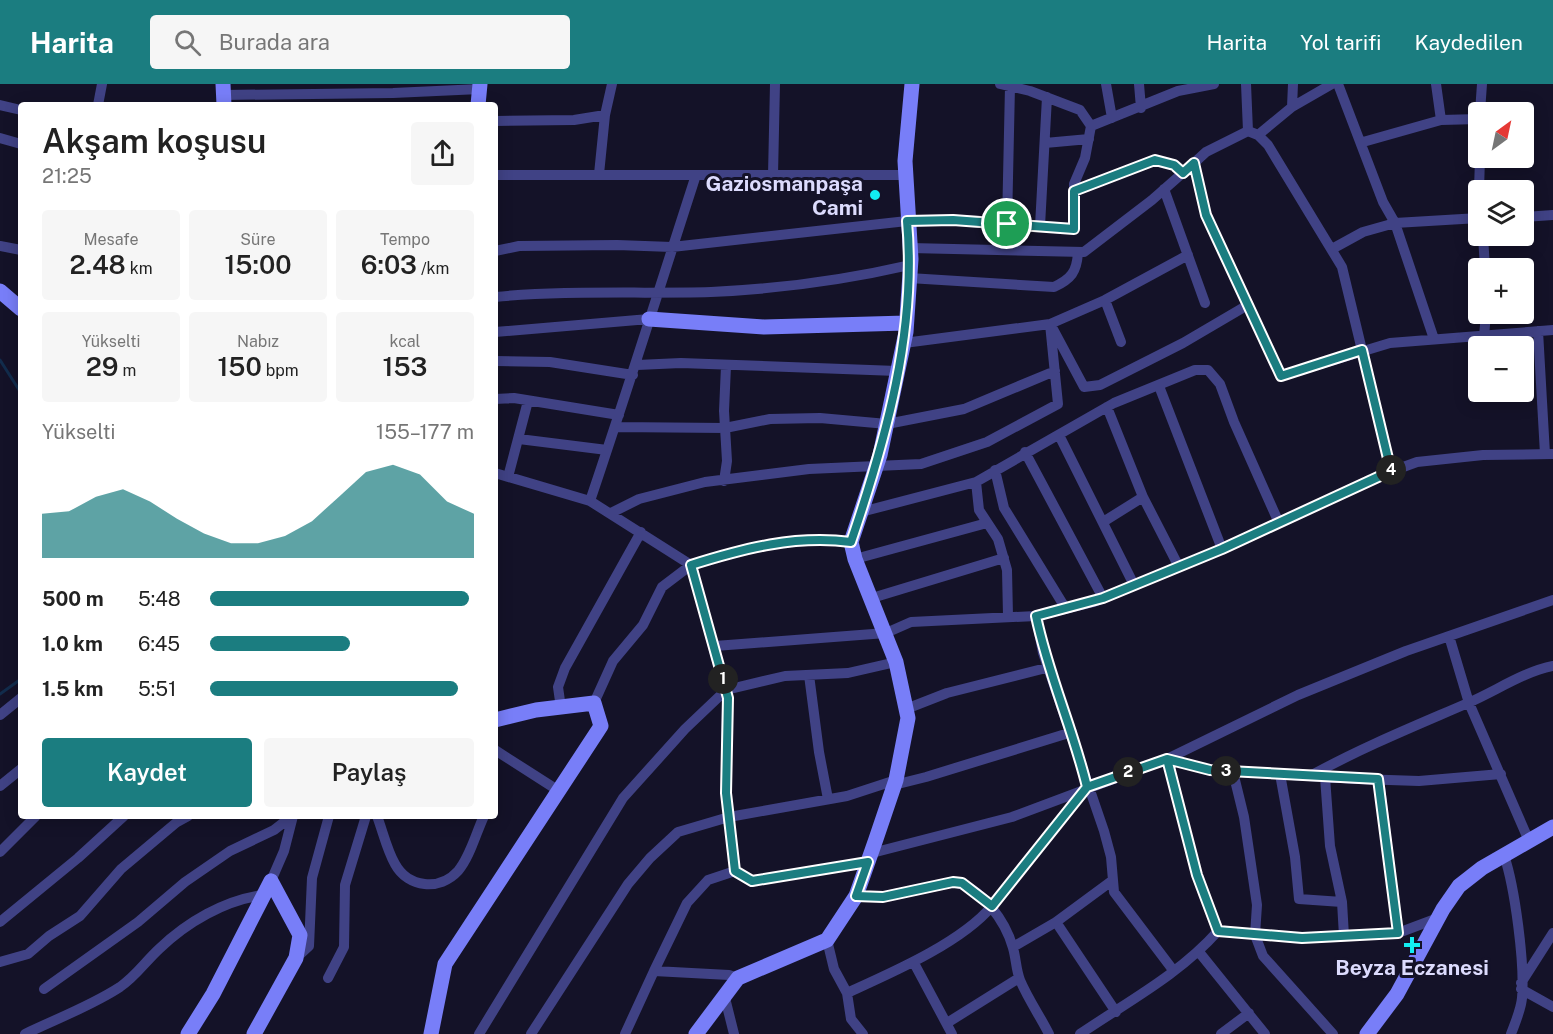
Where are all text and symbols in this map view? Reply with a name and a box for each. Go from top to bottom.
search box [150,15,570,69]
text: Harita [30,26,114,59]
icon: search [171,26,204,59]
text: Burada ara [219,29,330,55]
text: Harita [1207,30,1267,55]
text: Yol tarifi [1300,30,1381,55]
text: Kaydedilen [1414,30,1523,55]
north arrow [1468,102,1534,168]
map controls [1468,102,1534,402]
text: Akşam koşusu [42,122,266,160]
button: share [411,122,474,185]
text: 21:25 [42,164,92,188]
place label: Gaziosmanpaşa Cami [706,171,863,220]
button: layers [1468,180,1534,246]
marker: Gaziosmanpaşa Cami [868,188,882,202]
pin [981,198,1032,249]
icon: arrive [990,207,1023,240]
text: Mesafe [83,230,139,249]
text: Süre [240,230,276,249]
text: Tempo [380,230,430,249]
text: 2.48 [69,249,126,280]
text: 15:00 [224,249,292,280]
text: 6:03 [361,249,417,280]
button: + [1468,258,1534,324]
text: km [126,259,153,278]
text: /km [417,259,449,278]
text: Yükselti [82,332,140,351]
text: Nabız [237,332,279,351]
text: kcal [390,332,420,351]
button: − [1468,336,1534,402]
text: 29 [86,351,119,382]
text: 150 [217,351,262,382]
text: 153 [383,351,427,382]
text: m [119,361,136,380]
text: bpm [262,361,299,380]
text: Yükselti [42,420,115,444]
text: 155–177 m [376,420,474,444]
pin: 4 [1376,455,1406,485]
text: 4 [1386,460,1396,479]
text: 500 m [42,587,104,611]
text: 5:48 [138,587,181,611]
text: 1.0 km [42,632,103,656]
text: 6:45 [138,632,180,656]
pin: 1 [708,664,738,694]
text: 1 [720,669,726,688]
text: 1.5 km [42,677,103,701]
text: 5:51 [138,677,176,701]
button: Kaydet [42,738,252,807]
button: Paylaş [264,738,474,807]
pin: 3 [1211,756,1241,786]
pin: 2 [1113,757,1143,787]
text: 3 [1221,761,1231,780]
text: 2 [1123,762,1133,781]
marker: Beyza Eczanesi [1405,938,1419,952]
place label: Beyza Eczanesi [1335,955,1489,980]

